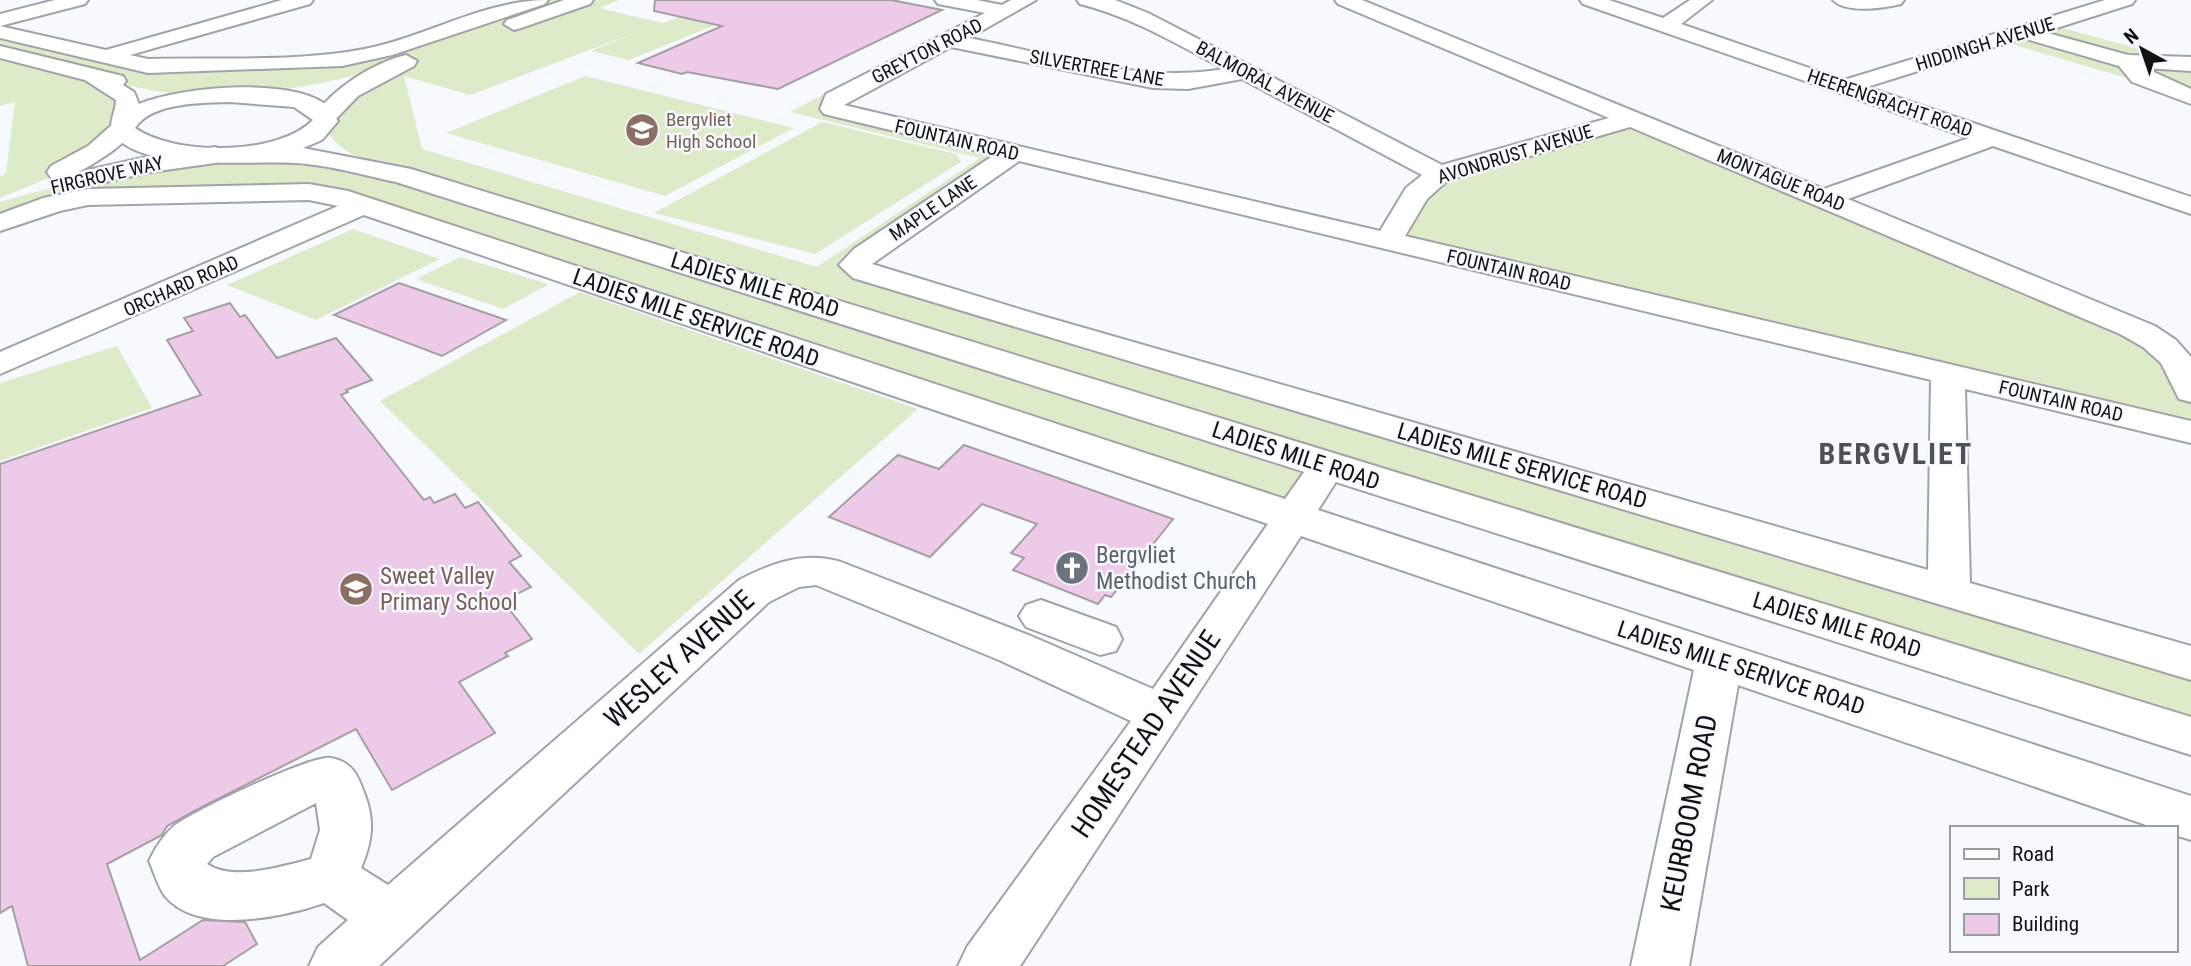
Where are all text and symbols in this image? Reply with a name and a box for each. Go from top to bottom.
street label: HIDDINGH AVENUE [1913,12,2057,76]
street label: GREYTON ROAD [868,13,986,89]
north arrow [2107,14,2177,84]
text: N [2120,24,2143,49]
street label: BALMORAL AVENUE [1192,36,1338,128]
street label: SILVERTREE LANE [1028,45,1166,91]
street label: HEERENGRACHT ROAD [1804,64,1976,142]
place label: Bergvliet High School [666,108,756,153]
school or university icon: Bergvliet High School [623,111,661,149]
street label: FOUNTAIN ROAD [893,115,1021,165]
street label: AVONDRUST AVENUE [1434,119,1596,189]
street label: MONTAGUE ROAD [1714,144,1848,216]
street label: FIRGROVE WAY [48,151,166,199]
street label: MAPLE LANE [885,170,981,246]
street label: FOUNTAIN ROAD [1445,245,1573,295]
street label: LADIES MILE ROAD [667,247,843,323]
street label: ORCHARD ROAD [120,250,242,322]
street label: LADIES MILE SERVICE ROAD [569,263,823,373]
street label: FOUNTAIN ROAD [1997,376,2125,426]
street label: LADIES MILE ROAD [1209,416,1383,496]
street label: LADIES MILE SERVICE ROAD [1394,417,1650,515]
district label: BERGVLIET [1819,436,1973,471]
place label: Bergvliet Methodist Church [1096,542,1257,595]
church icon: Bergvliet Methodist Church [1053,549,1091,587]
place label: Sweet Valley Primary School [380,563,517,616]
school or university icon: Sweet Valley Primary School [337,570,375,608]
street label: WESLEY AVENUE [597,583,761,735]
street label: LADIES MILE ROAD [1749,587,1925,663]
street label: LADIES MILE SERIVCE ROAD [1614,615,1868,721]
street label: HOMESTEAD AVENUE [1065,624,1227,844]
street label: KEURBOOM ROAD [1654,712,1724,914]
legend [1950,826,2177,952]
text: Road [2012,842,2054,866]
text: Park [2012,877,2050,901]
text: Building [2012,912,2079,936]

